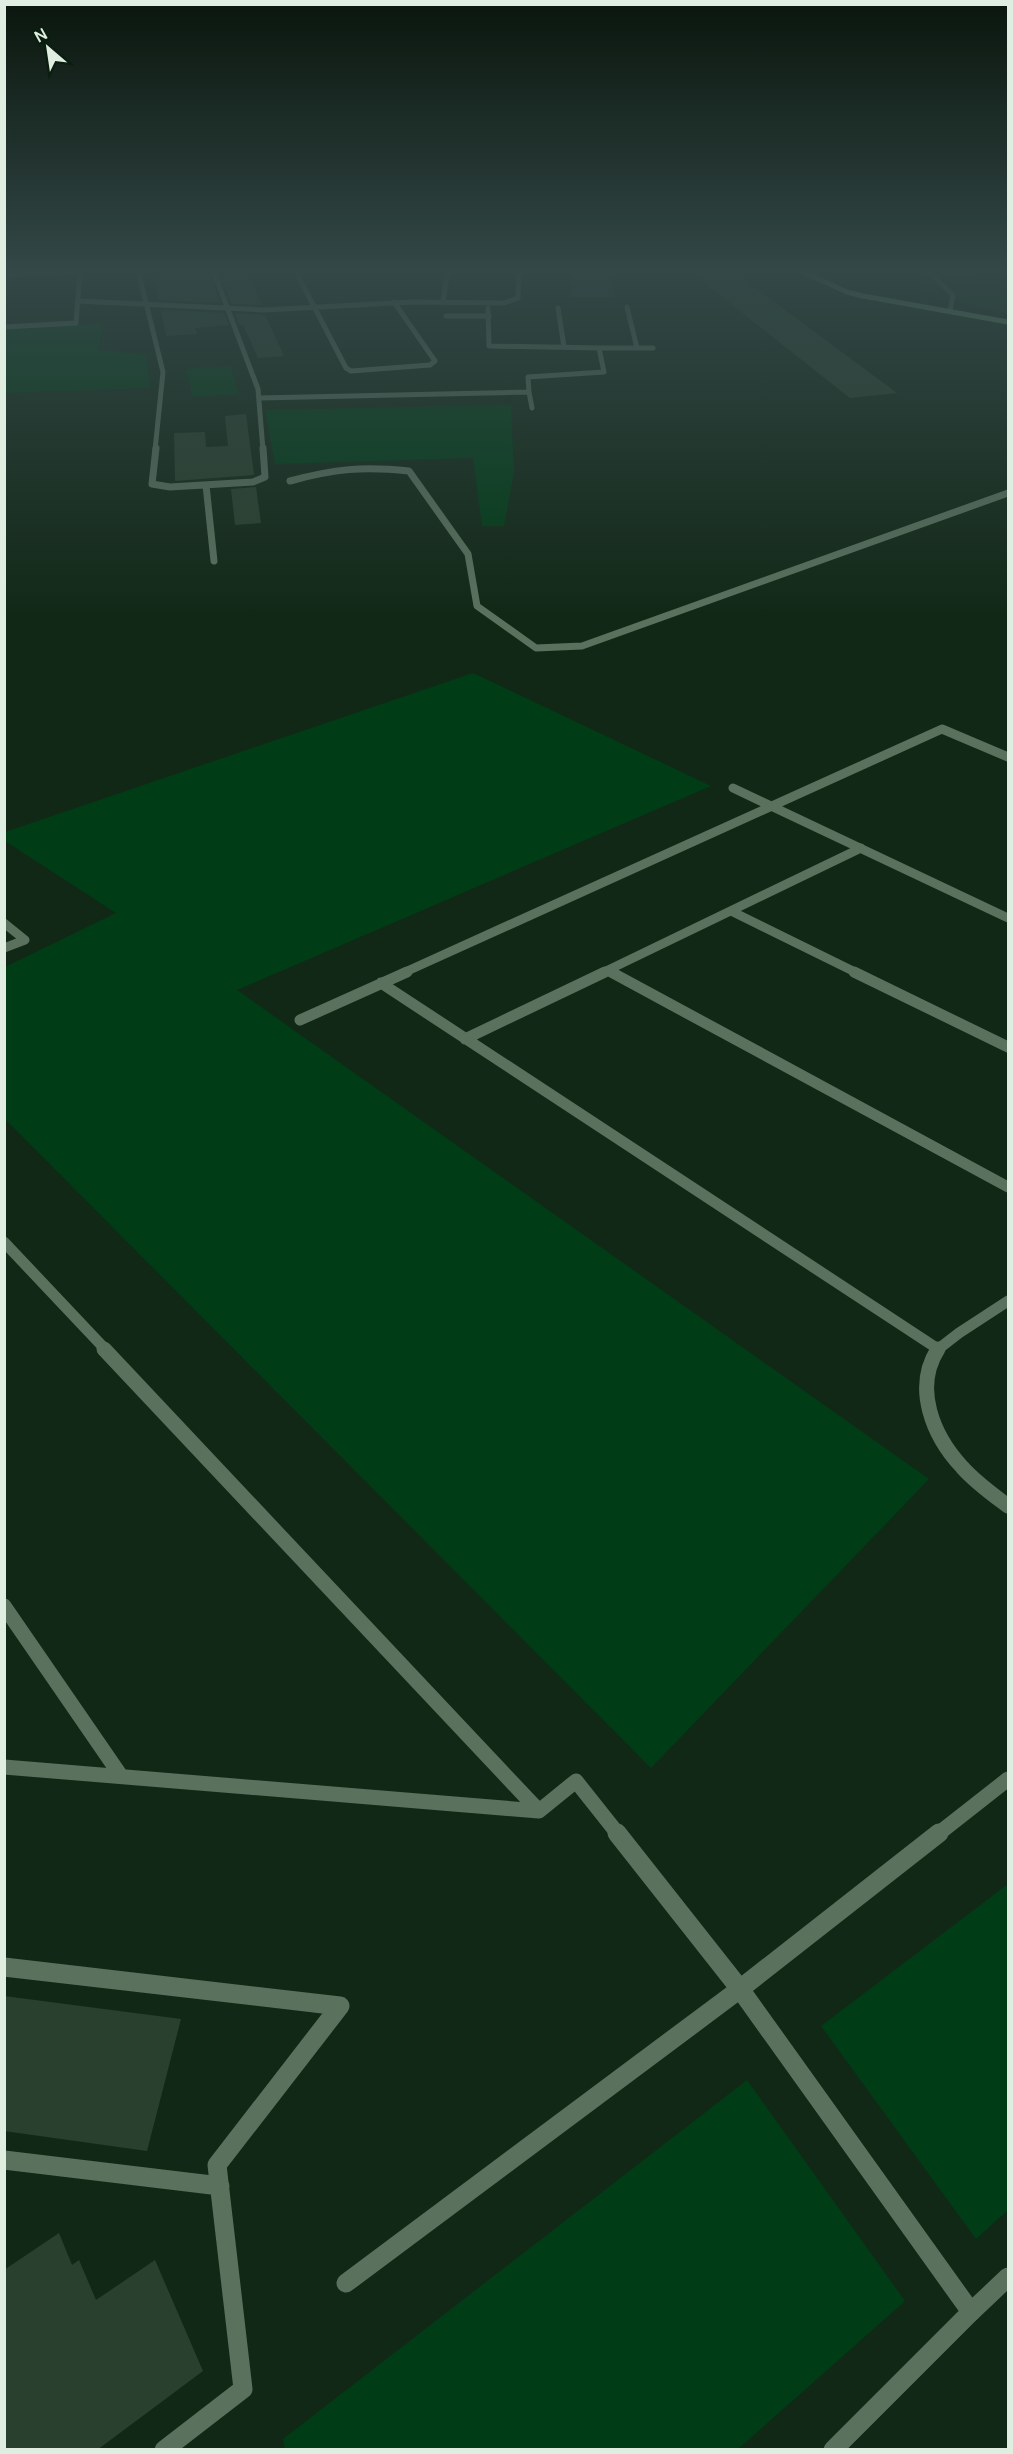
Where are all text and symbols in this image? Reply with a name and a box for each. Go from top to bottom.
north arrow [18,18,78,78]
text: N [30,22,51,47]

